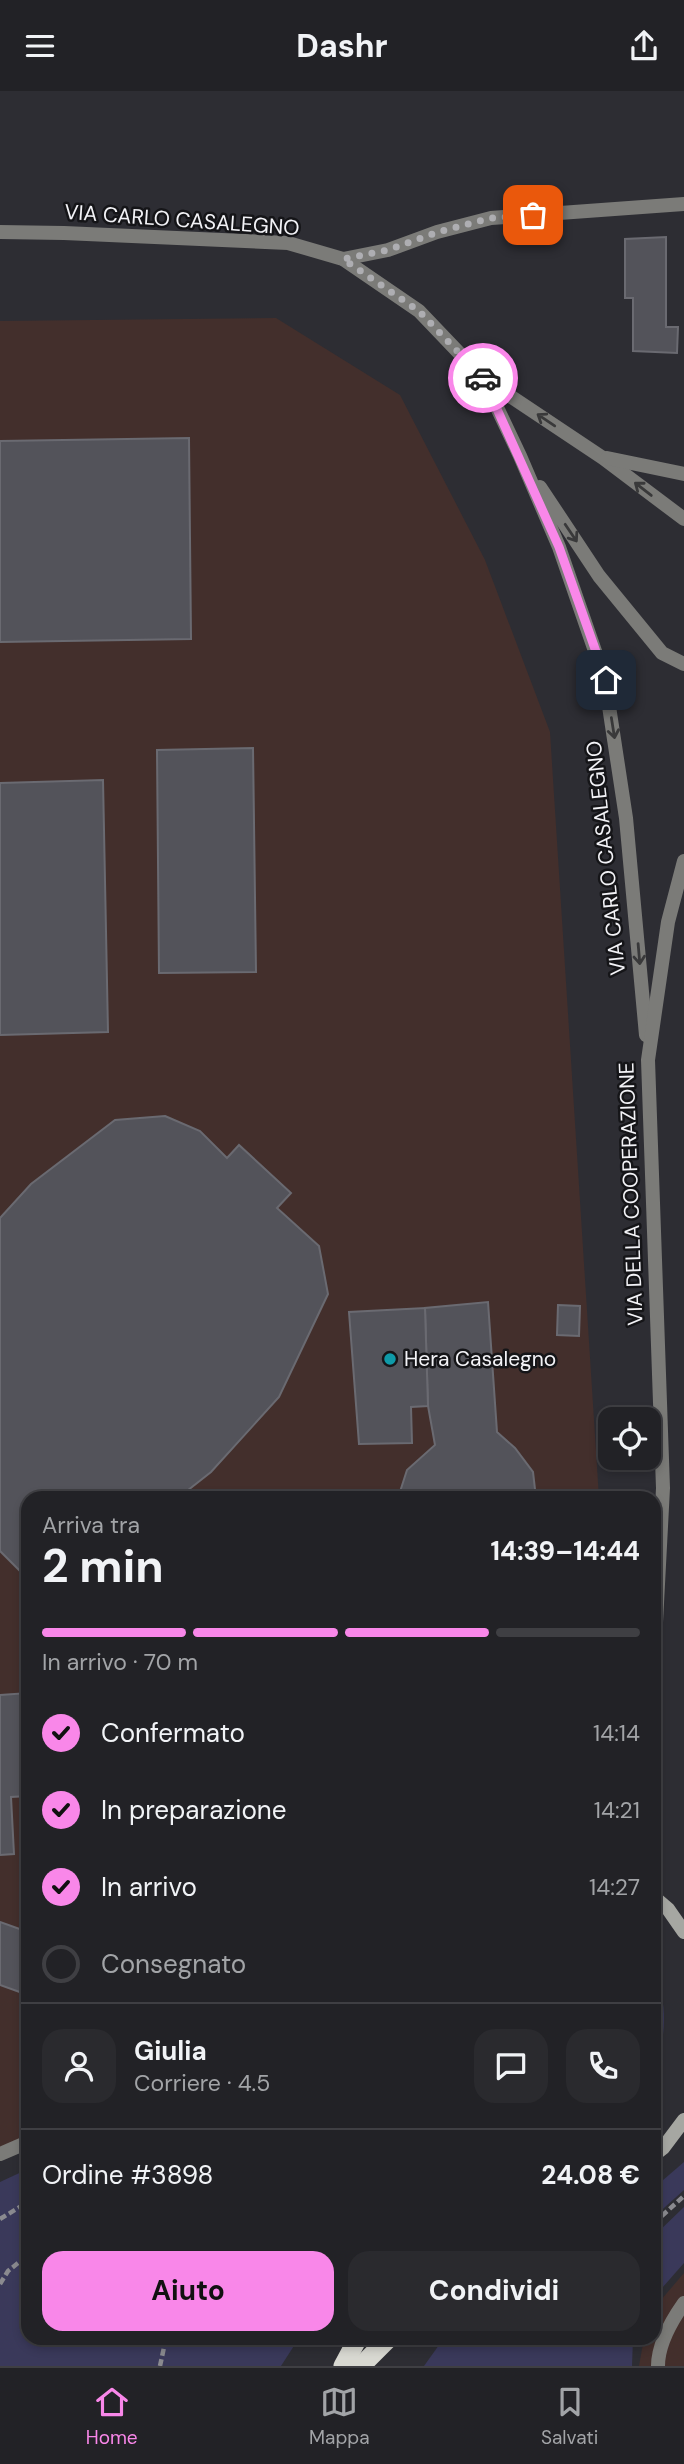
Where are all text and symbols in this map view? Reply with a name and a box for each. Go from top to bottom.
text: Dashr [296,25,388,67]
icon: menu [21,27,59,65]
icon: share [625,27,663,65]
pin [503,185,563,245]
icon: bag [514,196,552,234]
street label: VIA CARLO CASALEGNO [64,198,300,242]
courier [448,343,518,413]
icon: car [464,359,502,397]
one-way arrow [537,413,556,427]
one-way arrow [635,481,653,496]
one-way arrow [564,523,578,543]
pin [576,650,636,710]
icon: home [587,661,625,699]
one-way arrow [607,717,620,739]
street label: VIA CARLO CASALEGNO [580,739,632,977]
one-way arrow [633,943,646,965]
street label: VIA DELLA COOPERAZIONE [612,1062,650,1326]
place label: Hera Casalegno [404,1345,556,1373]
marker: Hera Casalegno [382,1351,398,1367]
map controls [598,1407,661,1470]
button: locate [598,1407,661,1470]
text: Arriva tra [42,1510,140,1540]
text: 14:39–14:44 [491,1534,640,1568]
text: 2 min [42,1536,164,1596]
text: In arrivo · 70 m [42,1647,198,1677]
icon: check [42,1714,80,1752]
text: Confermato [101,1716,245,1750]
text: 14:14 [593,1718,640,1748]
icon: check [42,1791,80,1829]
text: In preparazione [101,1793,287,1827]
text: 14:21 [594,1795,640,1825]
icon: check [42,1868,80,1906]
text: In arrivo [101,1870,197,1904]
text: 14:27 [589,1872,640,1902]
text: Consegnato [101,1947,246,1981]
button: person [42,2029,116,2103]
button: chat [474,2029,548,2103]
button: phone [566,2029,640,2103]
text: Giulia [134,2034,207,2068]
text: Corriere · 4.5 [134,2068,270,2098]
text: Ordine #3898 [42,2158,213,2192]
text: 24.08 € [541,2158,640,2192]
button: Aiuto [42,2251,334,2331]
button: Condividi [348,2251,640,2331]
tab: Home [86,2383,138,2450]
tab: Mappa [309,2383,370,2450]
tab: Salvati [541,2383,598,2450]

